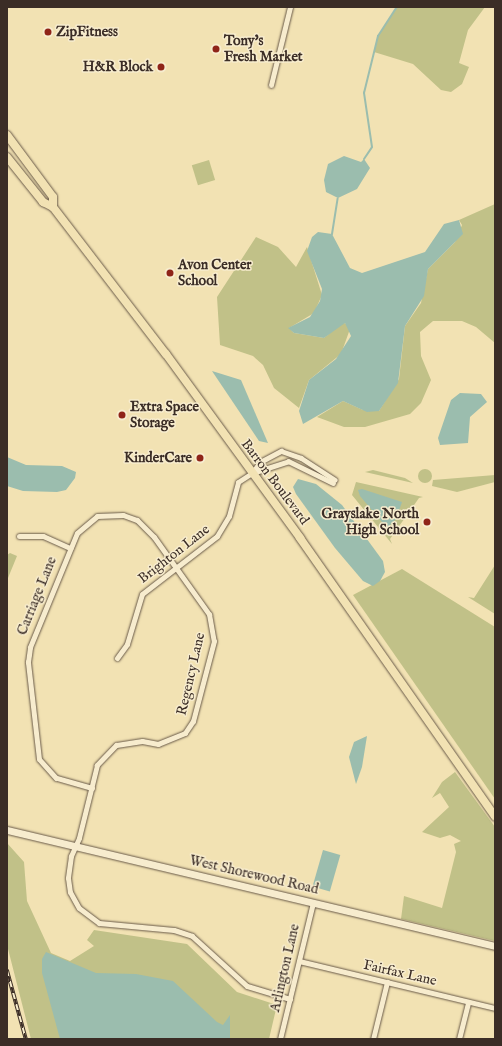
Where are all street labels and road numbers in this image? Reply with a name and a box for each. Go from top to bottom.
street label: Barron Boulevard [237,436,313,528]
street label: Brighton Lane [135,521,213,587]
street label: Carriage Lane [14,554,60,638]
street label: Regency Lane [173,631,209,717]
street label: West Shorewood Road [188,852,320,898]
street label: Arlington Lane [267,922,303,1014]
street label: Fairfax Lane [362,956,438,990]

